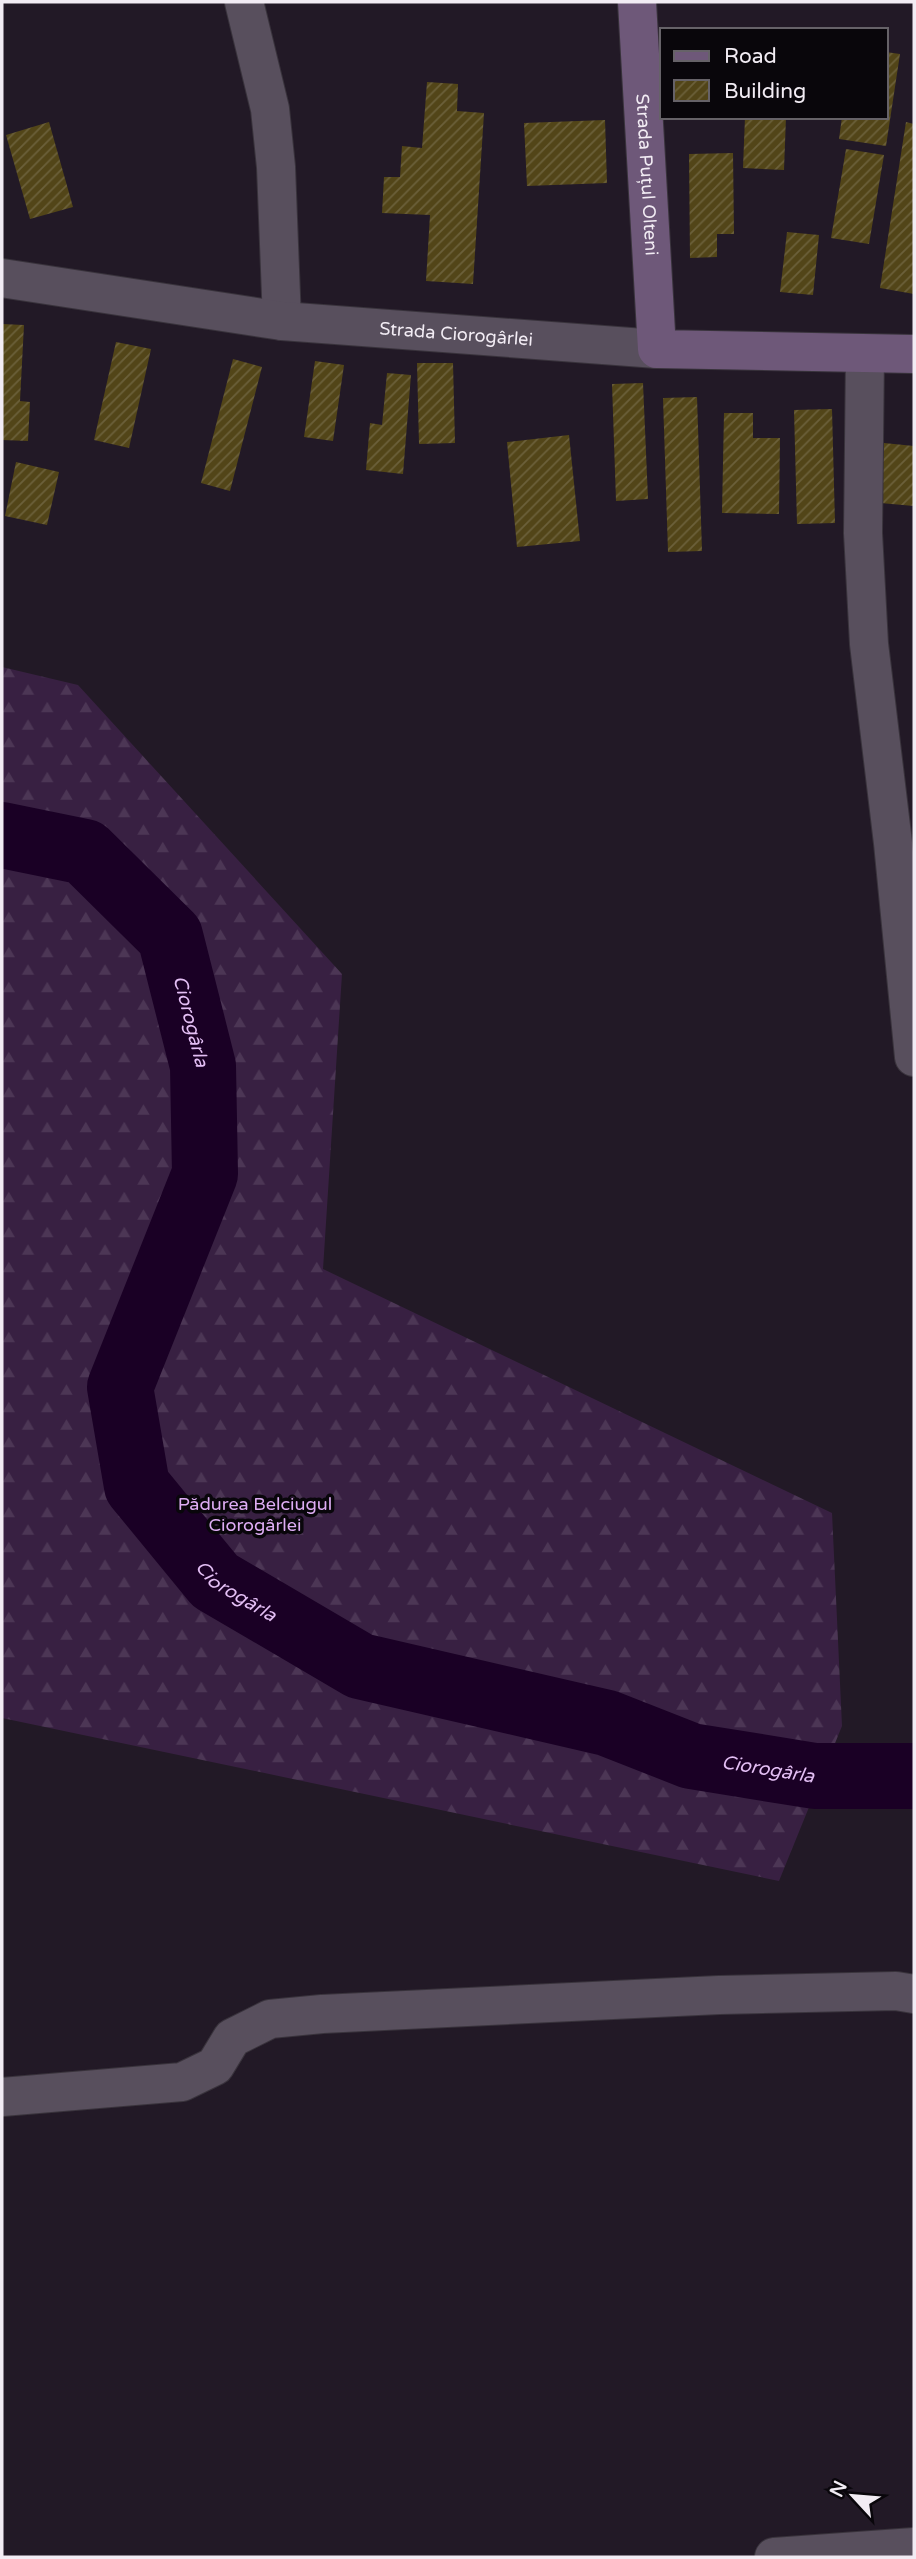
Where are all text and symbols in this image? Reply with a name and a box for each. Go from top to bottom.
legend [660,28,888,119]
text: Road [724,44,777,69]
text: Building [724,79,806,104]
street label: Strada Puțul Olteni [631,93,663,256]
street label: Strada Ciorogârlei [379,317,534,351]
water label: Ciorogârla [168,973,213,1071]
park label: Pădurea Belciugul Ciorogârlei [178,1493,332,1536]
water label: Ciorogârla [191,1556,281,1627]
water label: Ciorogârla [720,1751,817,1788]
north arrow [818,2461,888,2531]
text: N [825,2477,852,2501]

